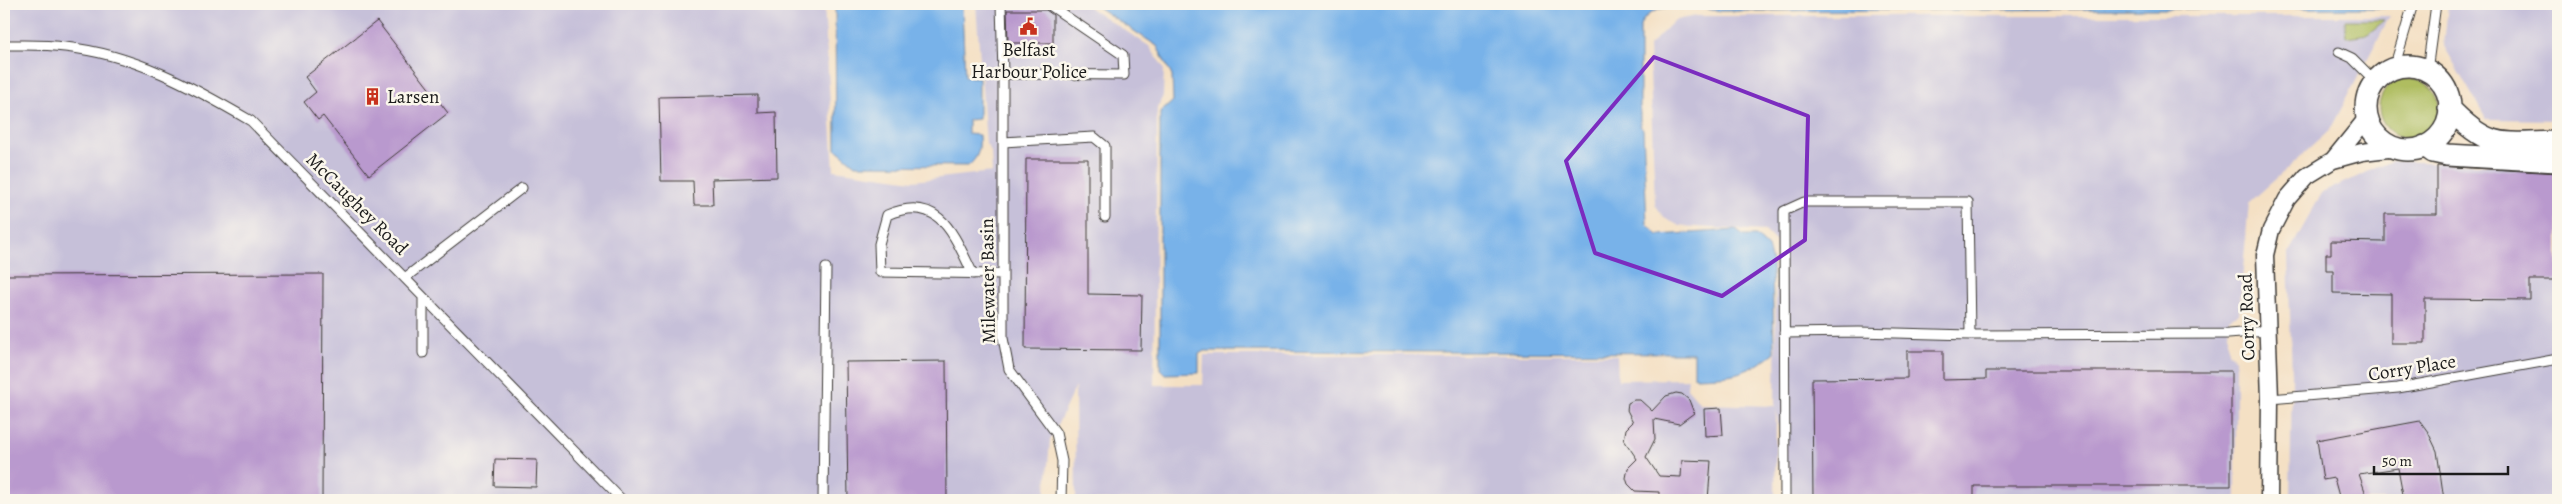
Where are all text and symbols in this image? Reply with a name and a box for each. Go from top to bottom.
public building icon: Belfast Harbour Police [1019,17,1039,37]
place label: Belfast Harbour Police [971,37,1087,85]
place label: Larsen [387,84,439,110]
building icon: Larsen [363,87,383,107]
street label: McCaughey Road [300,147,414,261]
street label: Milewater Basin [974,218,1002,344]
street label: Corry Road [2232,272,2262,361]
street label: Corry Place [2366,348,2458,388]
scale bar [2374,444,2508,476]
text: 50 m [2382,451,2412,471]

